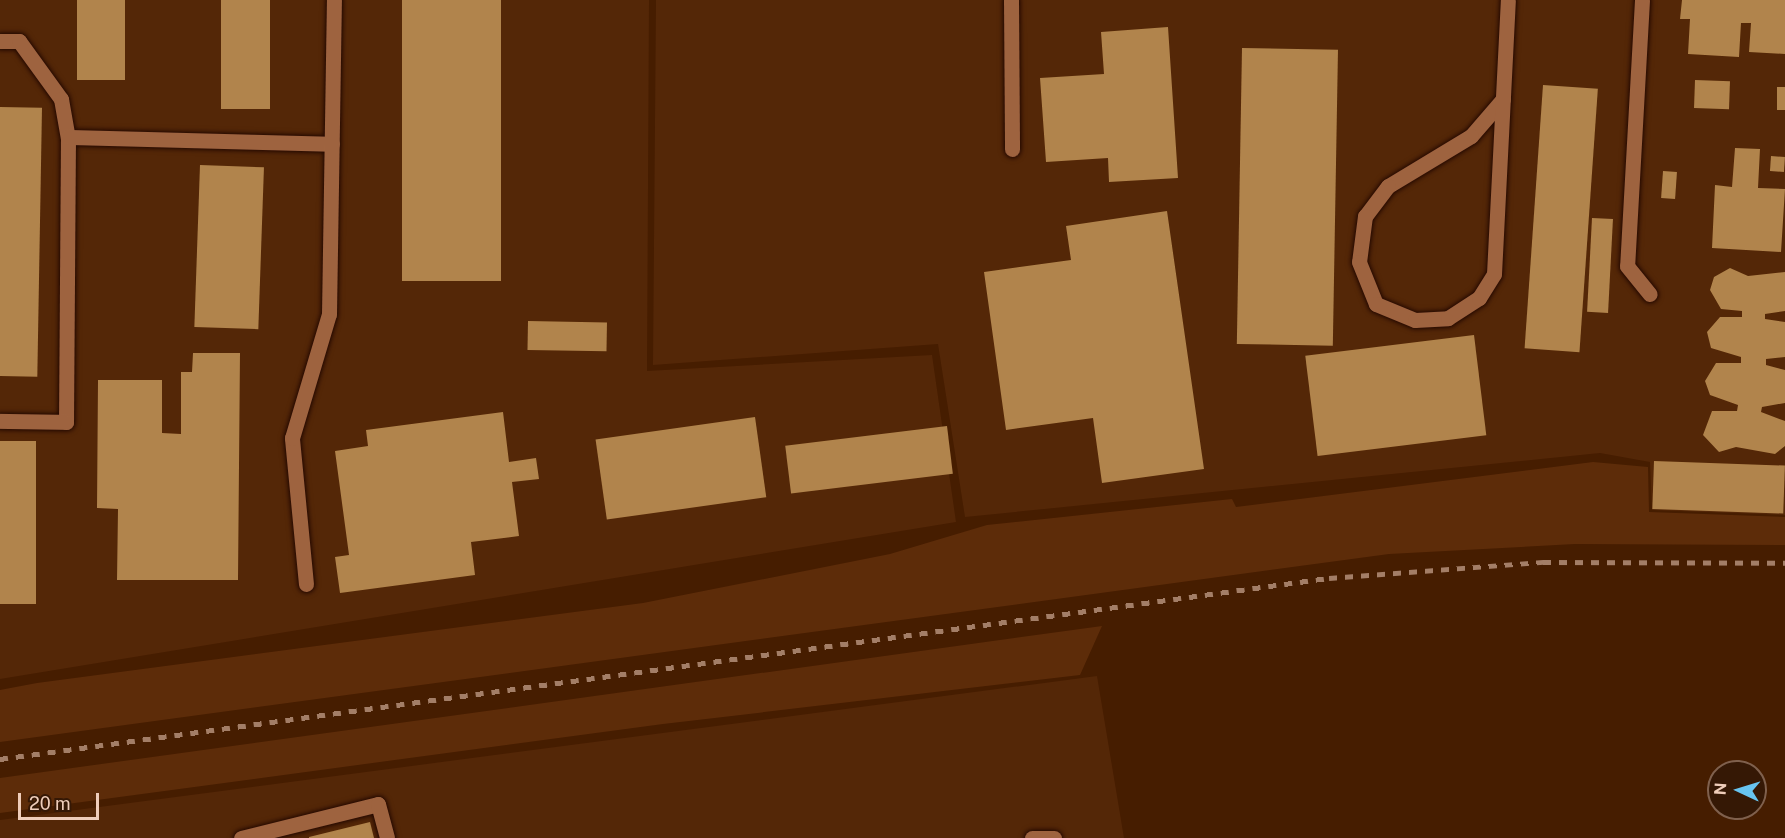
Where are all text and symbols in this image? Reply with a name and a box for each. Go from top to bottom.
north arrow [1707,760,1767,820]
scale bar [21,781,102,819]
text: N [1711,782,1730,796]
text: 20 m [29,793,71,814]

